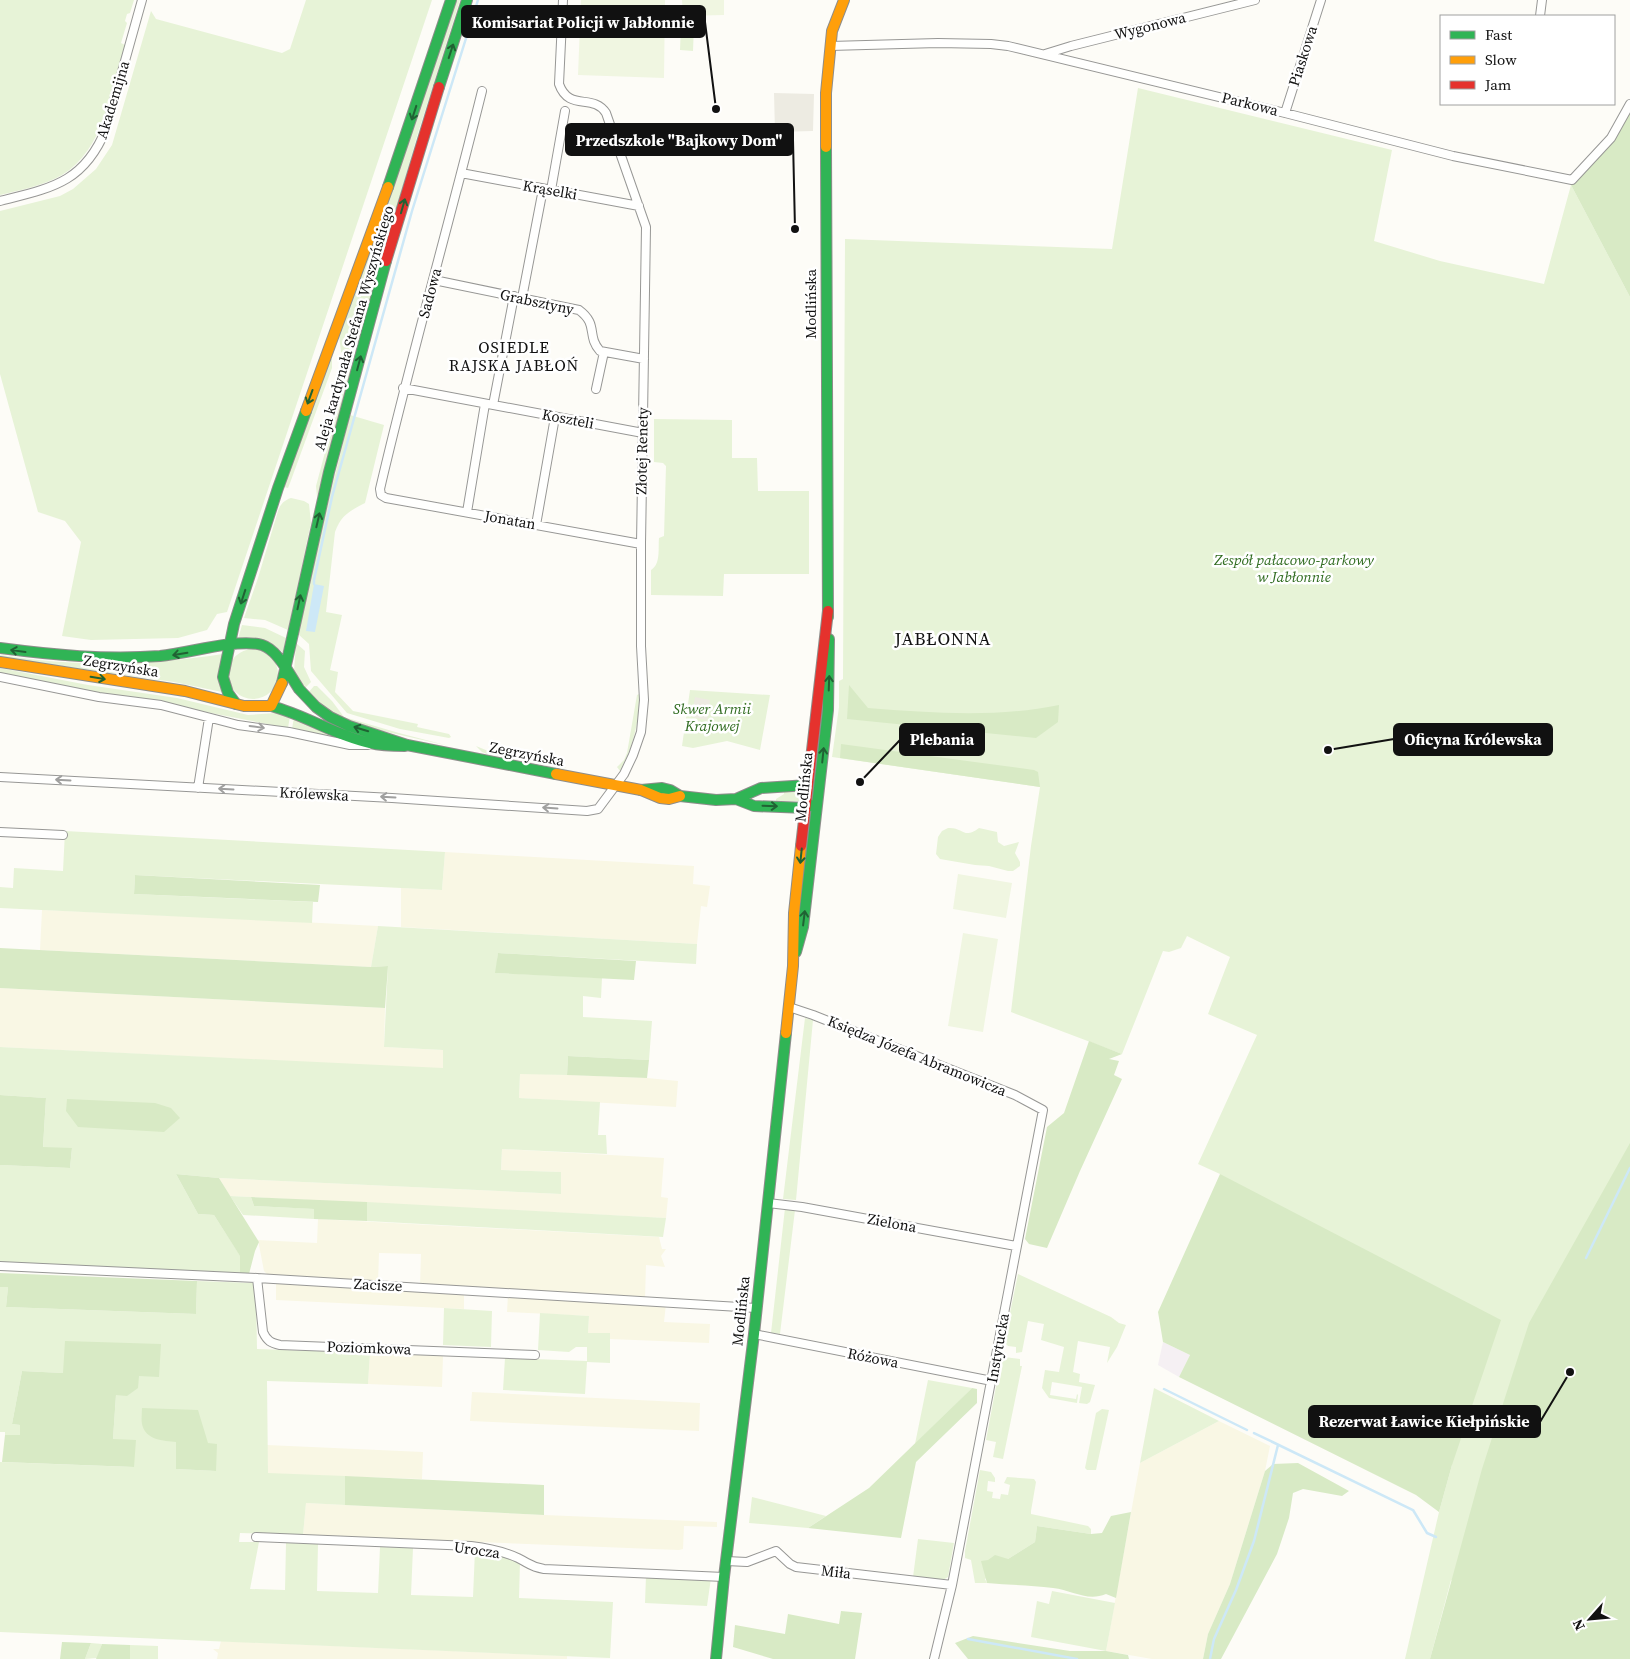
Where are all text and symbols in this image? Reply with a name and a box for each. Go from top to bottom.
callout: Komisariat Policji w Jabłonnie [462,6,705,37]
street label: Wygonowa [1112,6,1188,45]
text: Komisariat Policji w Jabłonnie [472,11,694,33]
legend [1440,15,1615,105]
street label: Piaskowa [1283,23,1322,89]
text: Fast [1485,24,1512,45]
one-way arrow [447,44,456,59]
text: Slow [1485,49,1517,70]
street label: Akademijna [91,58,134,142]
text: Jam [1484,74,1512,95]
street label: Parkowa [1220,86,1281,121]
one-way arrow [409,105,418,120]
callout: Przedszkole "Bajkowy Dom" [566,124,793,155]
text: Przedszkole "Bajkowy Dom" [576,129,782,151]
street label: Krąselki [521,174,579,205]
one-way arrow [399,199,408,215]
street label: Aleja kardynała Stefana Wyszyńskiego [308,203,399,453]
street label: Sadowa [413,265,446,320]
street label: Modlińska [800,269,821,339]
street label: Grabsztyny [498,283,576,320]
district label: OSIEDLE RAJSKA JABŁOŃ [449,336,579,376]
one-way arrow [355,355,364,371]
one-way arrow [305,389,314,404]
street label: Koszteli [540,403,596,434]
street label: Złotej Renety [630,407,653,495]
street label: Jonatan [482,504,537,534]
one-way arrow [314,512,323,528]
park label: Zespół pałacowo-parkowy w Jabłonnie [1213,549,1375,587]
one-way arrow [238,588,247,604]
one-way arrow [295,594,305,610]
district label: JABŁONNA [893,626,992,651]
one-way arrow [11,646,27,656]
street label: Zegrzyńska [82,649,161,682]
one-way arrow [173,649,189,659]
one-way arrow [90,673,106,683]
one-way arrow [824,675,833,691]
park label: Skwer Armii Krajowej [673,698,751,736]
one-way arrow [249,723,265,733]
one-way arrow [353,724,369,734]
callout: Plebania [900,724,984,755]
callout: Oficyna Królewska [1394,724,1552,755]
text: Plebania [910,728,975,750]
text: Oficyna Królewska [1404,728,1542,750]
street label: Zegrzyńska [488,736,567,771]
one-way arrow [818,747,828,763]
street label: Modlińska [789,751,818,823]
one-way arrow [56,776,72,785]
street label: Królewska [279,781,350,806]
one-way arrow [218,784,234,794]
one-way arrow [380,793,396,802]
one-way arrow [762,802,778,811]
one-way arrow [542,804,558,813]
one-way arrow [796,848,806,864]
one-way arrow [799,910,809,926]
street label: Księdza Józefa Abramowicza [825,1010,1010,1101]
street label: Zielona [866,1208,919,1237]
street label: Zacisze [353,1273,403,1296]
street label: Modlińska [726,1275,755,1347]
street label: Instytucka [981,1311,1014,1384]
street label: Poziomkowa [326,1336,412,1359]
street label: Różowa [846,1342,901,1373]
callout: Rezerwat Ławice Kiełpińskie [1309,1406,1540,1437]
text: Rezerwat Ławice Kiełpińskie [1318,1410,1530,1432]
street label: Urocza [452,1536,502,1563]
street label: Miła [820,1559,853,1584]
north arrow [1565,1594,1615,1644]
text: N [1567,1616,1590,1634]

